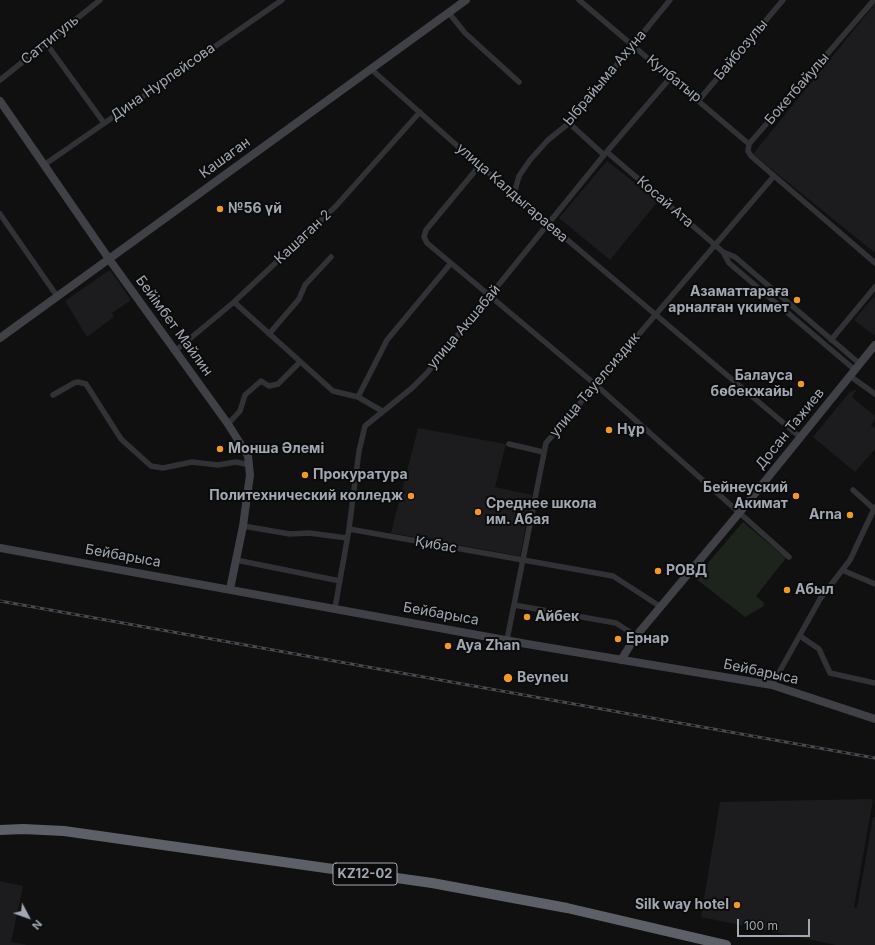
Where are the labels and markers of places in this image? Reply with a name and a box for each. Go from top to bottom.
place label: №56 үй [228,201,282,217]
marker: №56 үй [215,204,225,214]
place label: Азаматтараға арналған үкимет [668,284,789,316]
marker: Азаматтараға арналған үкимет [792,295,802,305]
place label: Балауса бөбекжайы [711,368,793,400]
marker: Балауса бөбекжайы [796,379,806,389]
place label: Нұр [617,422,645,438]
marker: Нұр [604,425,614,435]
place label: Монша Әлемі [228,441,324,457]
marker: Монша Әлемі [215,444,225,454]
place label: Прокуратура [313,467,408,483]
marker: Прокуратура [300,470,310,480]
place label: Бейнеуский Акимат [703,480,788,512]
place label: Политехнический колледж [209,488,403,504]
marker: Политехнический колледж [406,491,416,501]
marker: Бейнеуский Акимат [791,491,801,501]
place label: Среднее школа им. Абая [486,496,597,528]
marker: Среднее школа им. Абая [473,507,483,517]
place label: Arna [809,507,842,523]
marker: Arna [845,510,855,520]
place label: РОВД [666,563,707,579]
marker: РОВД [653,566,663,576]
place label: Абыл [795,582,834,598]
marker: Абыл [782,585,792,595]
place label: Айбек [535,609,579,625]
marker: Айбек [522,612,532,622]
place label: Ернар [626,631,669,647]
marker: Ернар [613,634,623,644]
place label: Aya Zhan [456,638,520,654]
marker: Aya Zhan [443,641,453,651]
place label: Beyneu [517,670,569,686]
marker: Beyneu [502,672,514,684]
place label: Silk way hotel [635,897,729,913]
marker: Silk way hotel [732,900,742,910]

